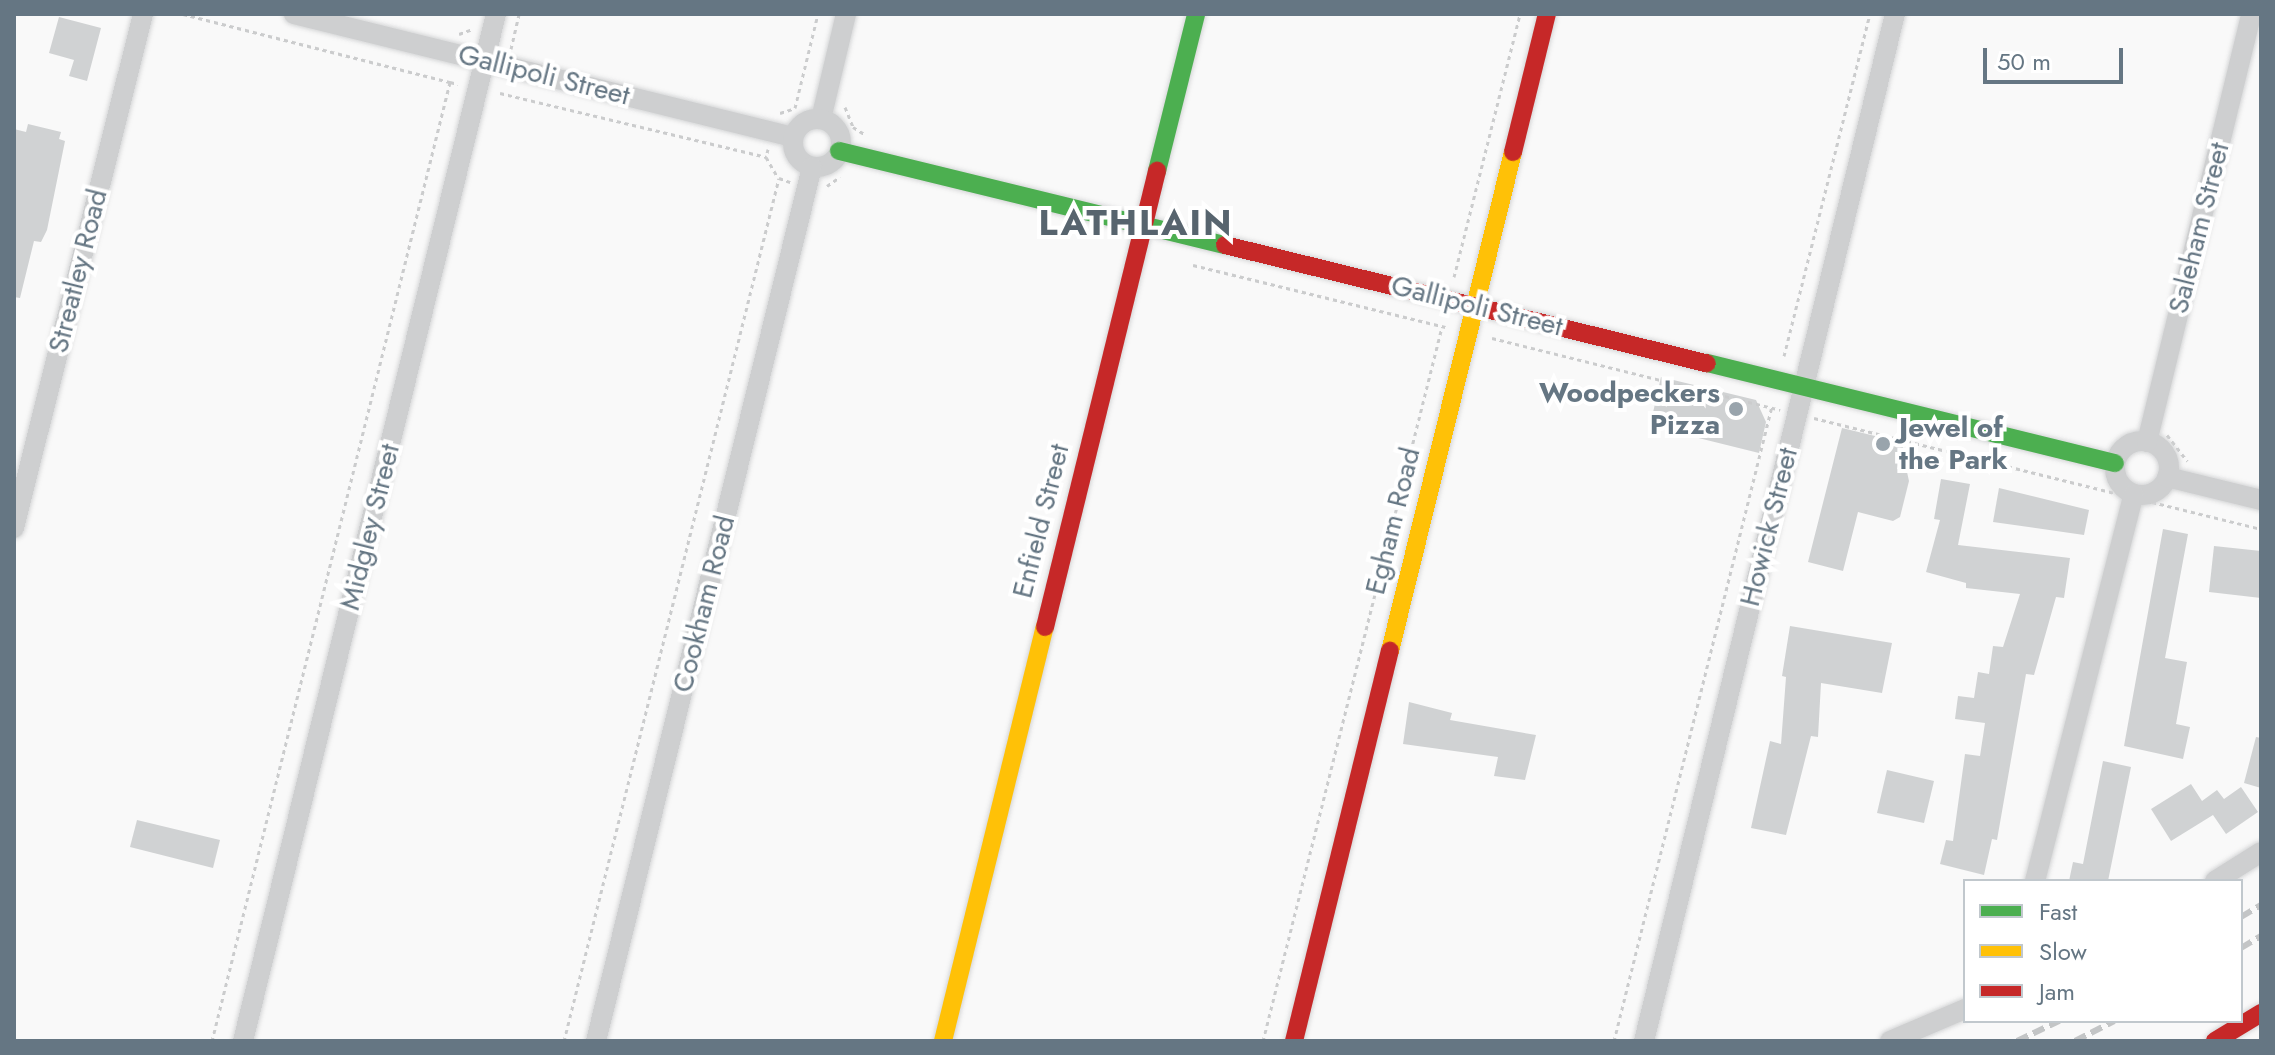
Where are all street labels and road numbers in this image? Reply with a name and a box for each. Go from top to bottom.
street label: Gallipoli Street [455,37,633,113]
street label: Saleham Street [2162,139,2236,317]
street label: Streatley Road [41,186,115,356]
street label: Gallipoli Street [1388,268,1566,344]
street label: Midgley Street [333,441,407,613]
street label: Enfield Street [1006,441,1076,601]
street label: Egham Road [1359,444,1427,598]
street label: Howick Street [1733,444,1805,610]
street label: Cookham Road [666,512,742,696]

